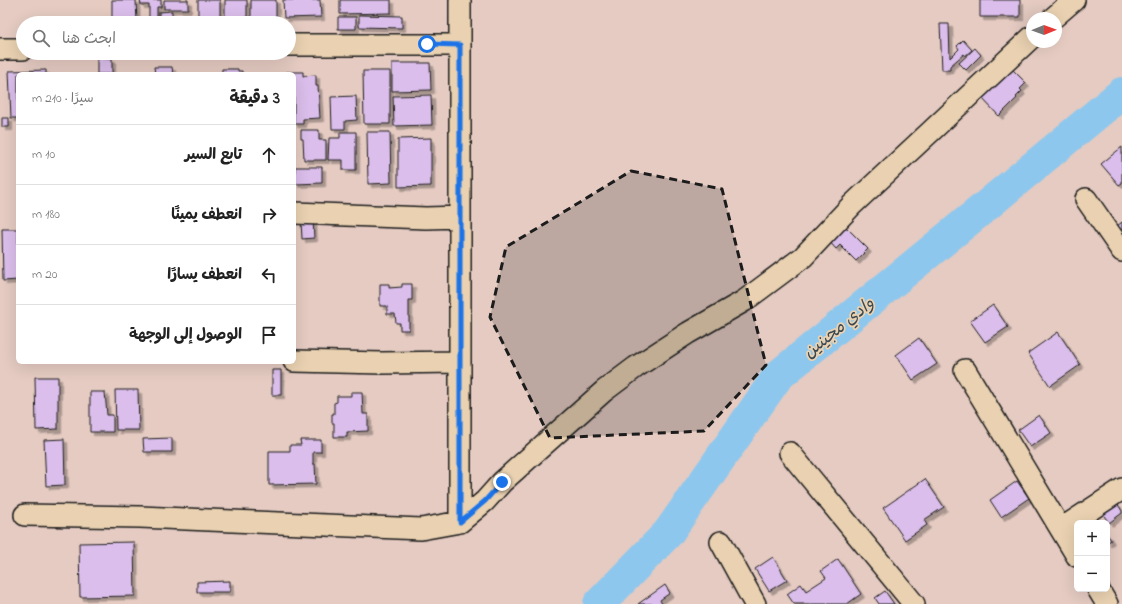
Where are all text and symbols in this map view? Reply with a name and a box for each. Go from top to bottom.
north arrow [1026,12,1062,48]
search box [16,16,296,60]
icon: search [30,27,52,49]
text: ابحث هنا [62,28,116,50]
route start [418,35,436,53]
text: 3 دقيقة [230,86,280,111]
text: سيرًا · 210 m [32,89,93,108]
text: تابع السير [185,144,242,166]
icon: ahead [258,144,280,166]
text: 10 m [32,145,55,164]
text: انعطف يمينًا [171,204,242,226]
icon: right [258,204,280,226]
text: 180 m [32,205,60,224]
text: انعطف يسارًا [167,264,242,286]
icon: left [258,264,280,286]
text: 20 m [32,265,57,284]
water label: وادي مجينين [798,292,880,365]
text: الوصول إلى الوجهة [129,324,242,346]
icon: arrive [258,324,280,346]
route end [493,473,511,491]
map controls [1074,520,1110,592]
button: + [1074,520,1110,556]
button: − [1074,556,1110,592]

